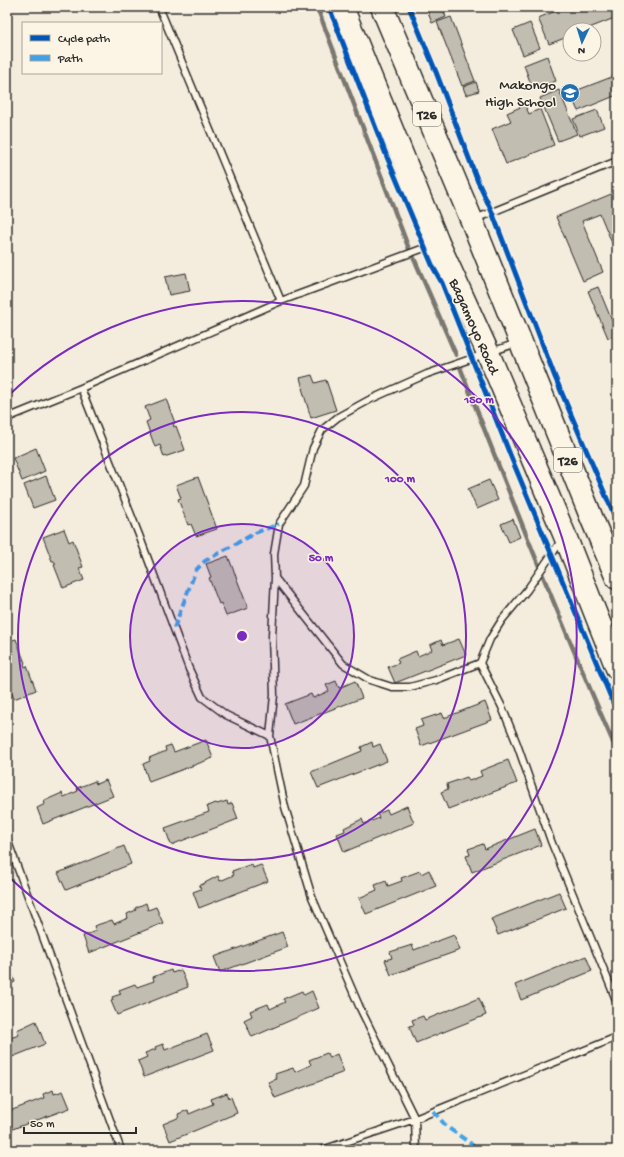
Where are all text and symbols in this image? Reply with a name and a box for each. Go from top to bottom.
legend [22,22,162,74]
north arrow [562,22,602,62]
text: Cycle path [58,33,111,47]
text: N [577,44,585,56]
text: Path [57,53,83,67]
place label: Makongo High School [485,77,556,112]
school or university icon: Makongo High School [559,82,581,104]
road number: T26 [413,102,441,126]
street label: Bagamoyo Road [444,275,503,379]
text: 150 m [463,394,494,408]
road number: T26 [554,448,582,472]
text: 100 m [384,473,415,487]
text: 50 m [309,552,334,566]
centre of rings [235,629,249,643]
scale bar [24,1109,136,1135]
text: 50 m [30,1118,55,1132]

